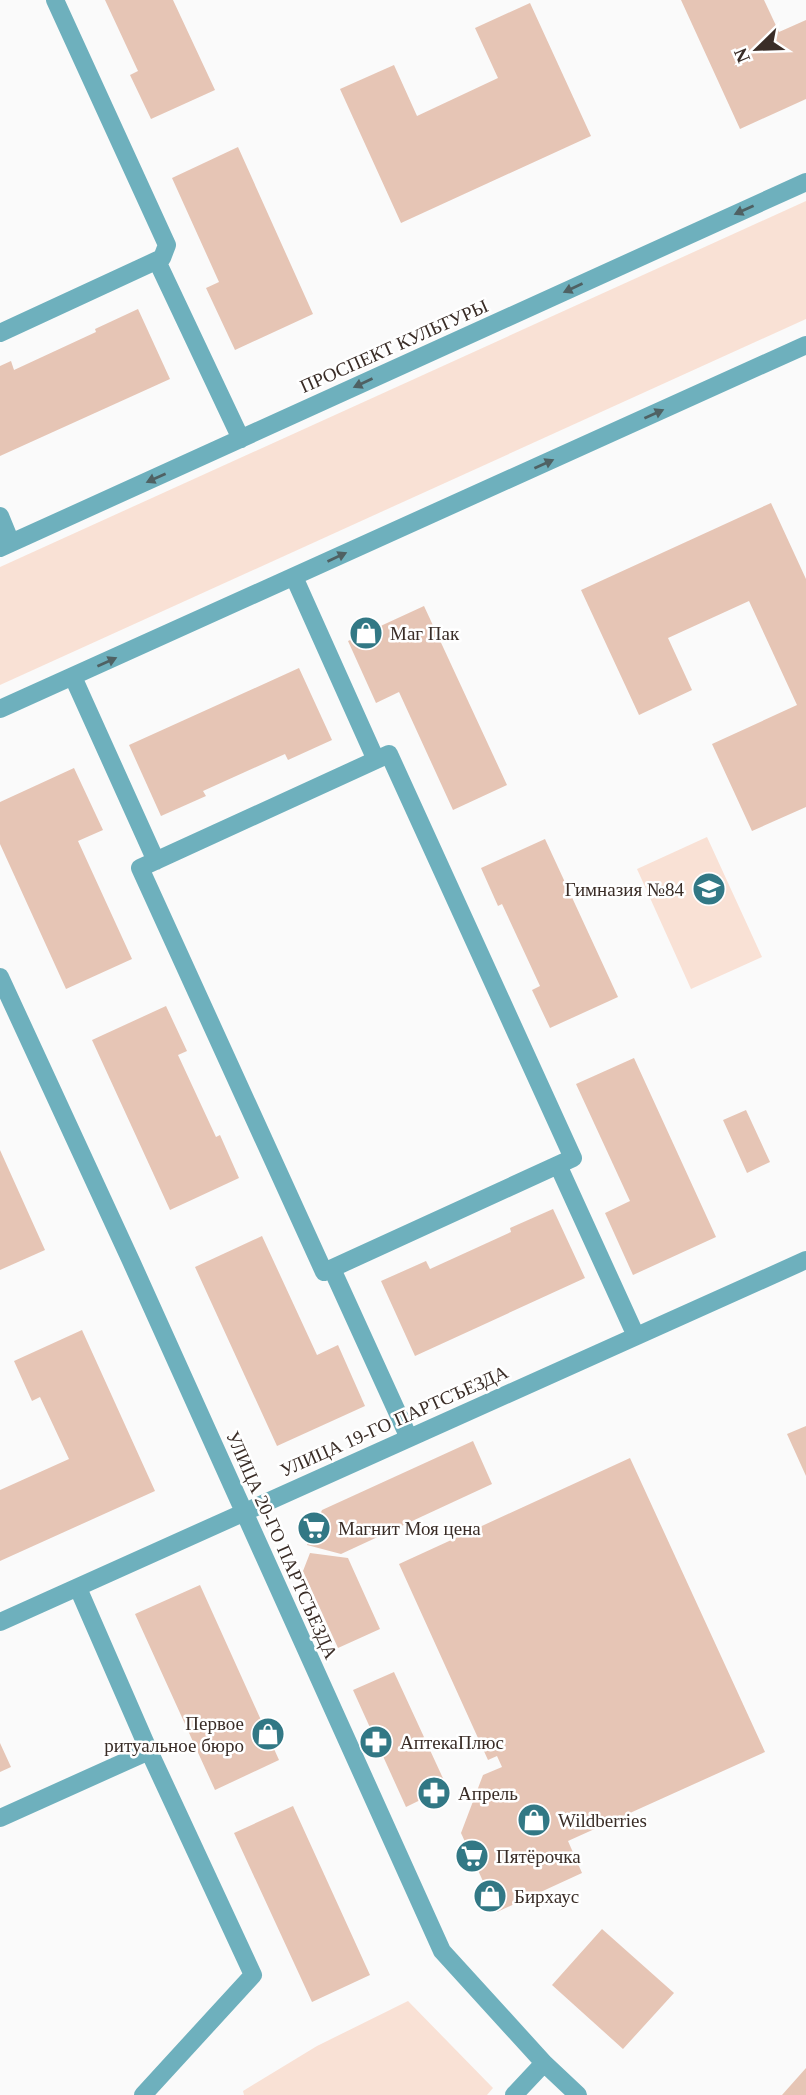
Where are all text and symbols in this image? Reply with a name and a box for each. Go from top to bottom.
north arrow [722,14,792,84]
text: N [729,45,754,66]
one-way arrow [734,204,754,216]
one-way arrow [563,282,583,294]
street label: ПРОСПЕКТ КУЛЬТУРЫ [297,295,491,397]
one-way arrow [353,377,373,389]
one-way arrow [644,408,664,420]
one-way arrow [534,458,554,470]
one-way arrow [146,472,166,483]
one-way arrow [326,552,347,563]
shop icon: Маг Пак [347,614,385,652]
place label: Маг Пак [390,623,460,644]
one-way arrow [97,656,117,668]
school or university icon: Гимназия №84 [690,870,728,908]
place label: Гимназия №84 [565,879,685,900]
street label: УЛИЦА 19-ГО ПАРТСЪЕЗДА [277,1361,511,1481]
street label: УЛИЦА 20-ГО ПАРТСЪЕЗДА [222,1428,342,1662]
supermarket icon: Магнит Моя цена [295,1509,333,1547]
place label: Магнит Моя цена [338,1518,481,1539]
place label: Первое ритуальное бюро [104,1713,244,1756]
shop icon: Первое ритуальное бюро [249,1715,287,1753]
pharmacy icon: АптекаПлюс [357,1723,395,1761]
place label: АптекаПлюс [400,1732,504,1753]
pharmacy icon: Апрель [415,1774,453,1812]
place label: Апрель [458,1783,518,1804]
shop icon: Wildberries [515,1801,553,1839]
place label: Wildberries [558,1810,647,1831]
supermarket icon: Пятёрочка [453,1837,491,1875]
place label: Пятёрочка [496,1846,581,1867]
shop icon: Бирхаус [471,1877,509,1915]
place label: Бирхаус [514,1886,579,1907]

